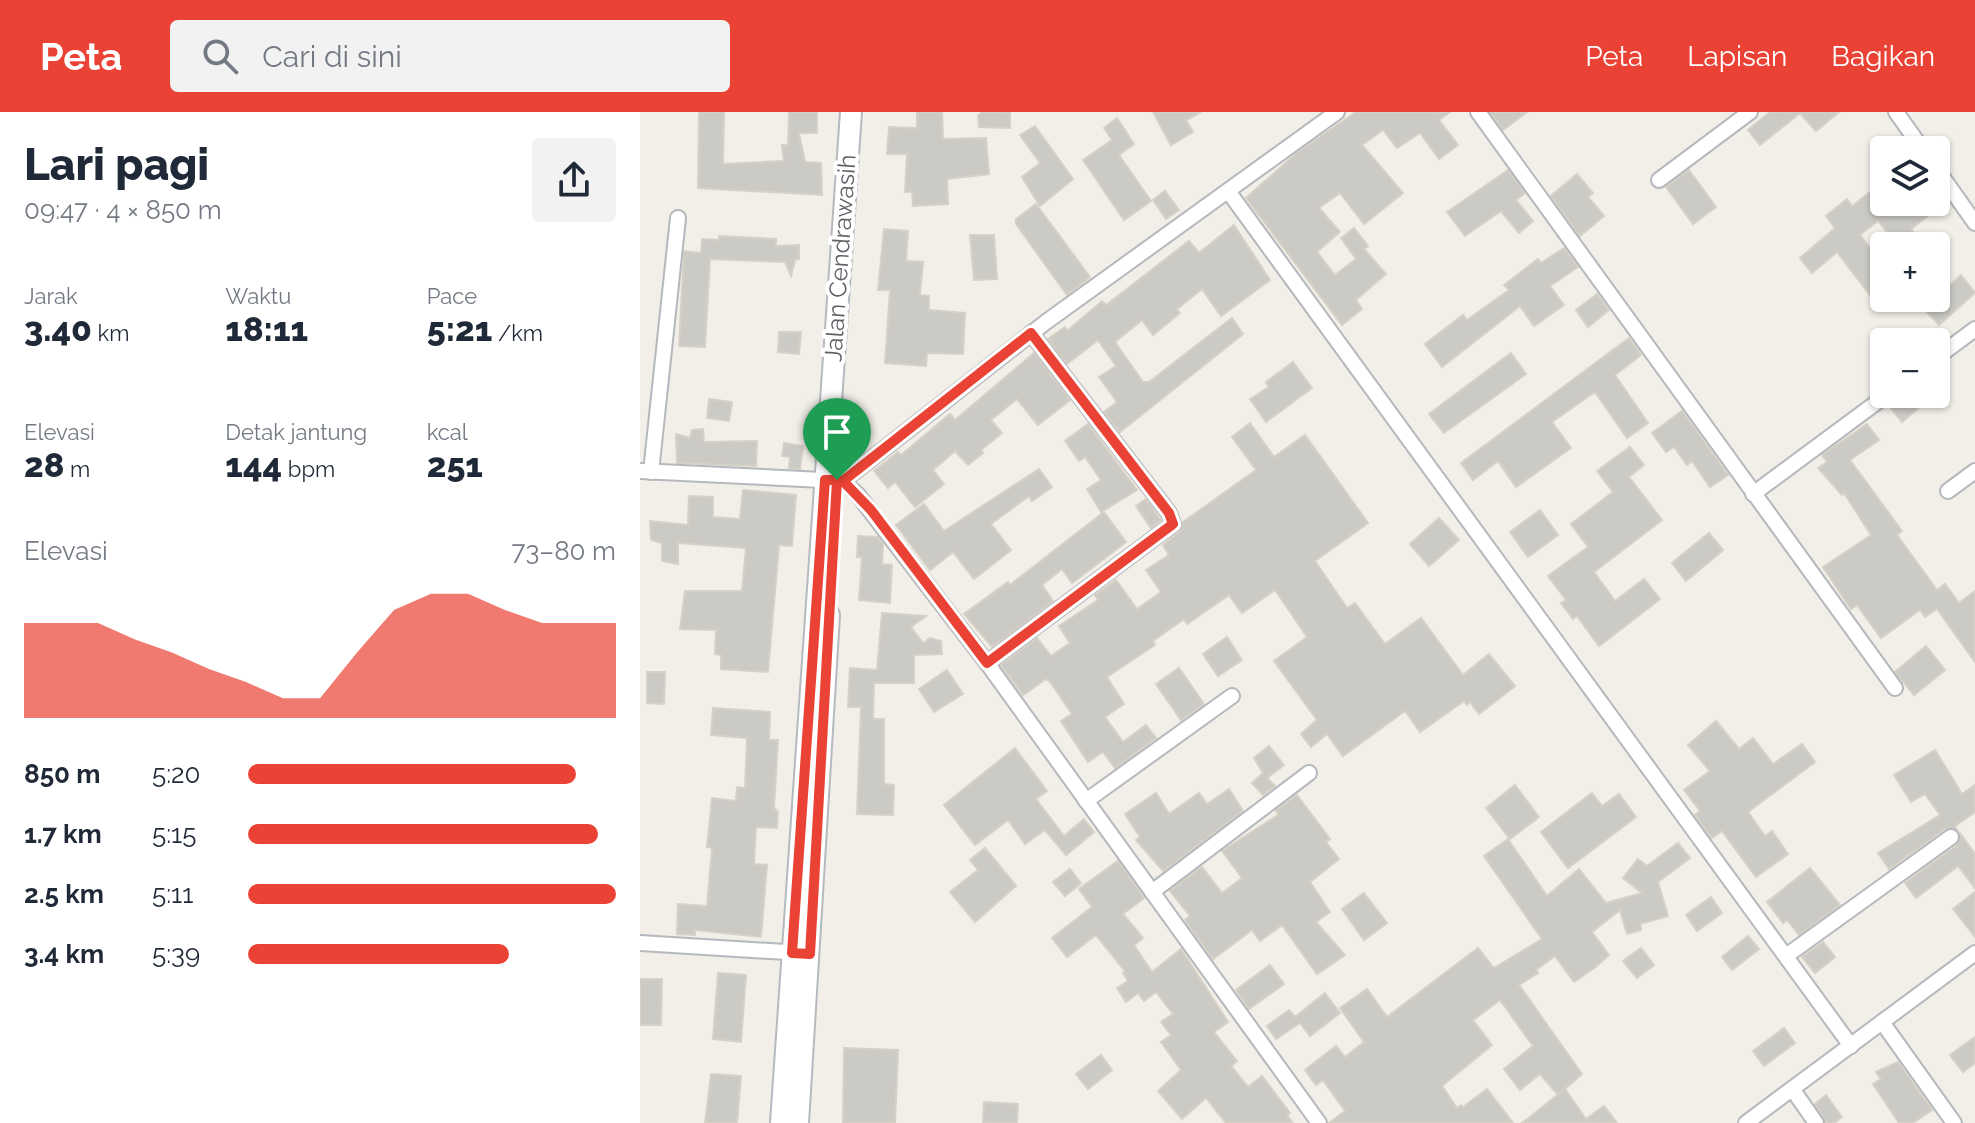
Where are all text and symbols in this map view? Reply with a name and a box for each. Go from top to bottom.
search box [170,20,730,92]
text: Peta [40,34,122,79]
icon: search [198,34,242,78]
text: Cari di sini [262,39,402,74]
text: Peta [1585,40,1643,73]
text: Lapisan [1687,40,1787,73]
text: Bagikan [1831,40,1935,73]
map controls [1870,136,1950,408]
button: layers [1870,136,1950,216]
button: share [532,138,616,222]
text: Lari pagi [24,139,209,190]
street label: Jalan Cendrawasih [818,153,862,363]
text: 09:47 · 4 × 850 m [24,195,222,225]
button: + [1870,232,1950,312]
text: Jarak [24,283,78,309]
text: Waktu [225,283,291,309]
text: Pace [427,283,477,309]
text: 3.40 [24,309,92,349]
text: 18:11 [225,309,308,349]
text: 5:21 [427,309,492,349]
text: km [92,320,130,346]
text: /km [492,320,543,346]
button: − [1870,328,1950,408]
pin [803,398,871,480]
icon: arrive [815,410,859,454]
text: Elevasi [24,419,95,445]
text: Detak jantung [225,419,367,445]
text: kcal [427,419,468,445]
text: 28 [24,445,64,485]
text: 144 [225,445,282,485]
text: 251 [427,445,483,485]
text: m [64,456,90,482]
text: bpm [282,456,335,482]
text: Elevasi [24,536,108,566]
text: 73–80 m [512,536,616,566]
text: 850 m [24,759,101,789]
text: 5:20 [152,759,201,789]
text: 1.7 km [24,819,102,849]
text: 5:15 [152,819,196,849]
text: 2.5 km [24,879,104,909]
text: 5:11 [152,879,193,909]
text: 3.4 km [24,939,104,969]
text: 5:39 [152,939,200,969]

